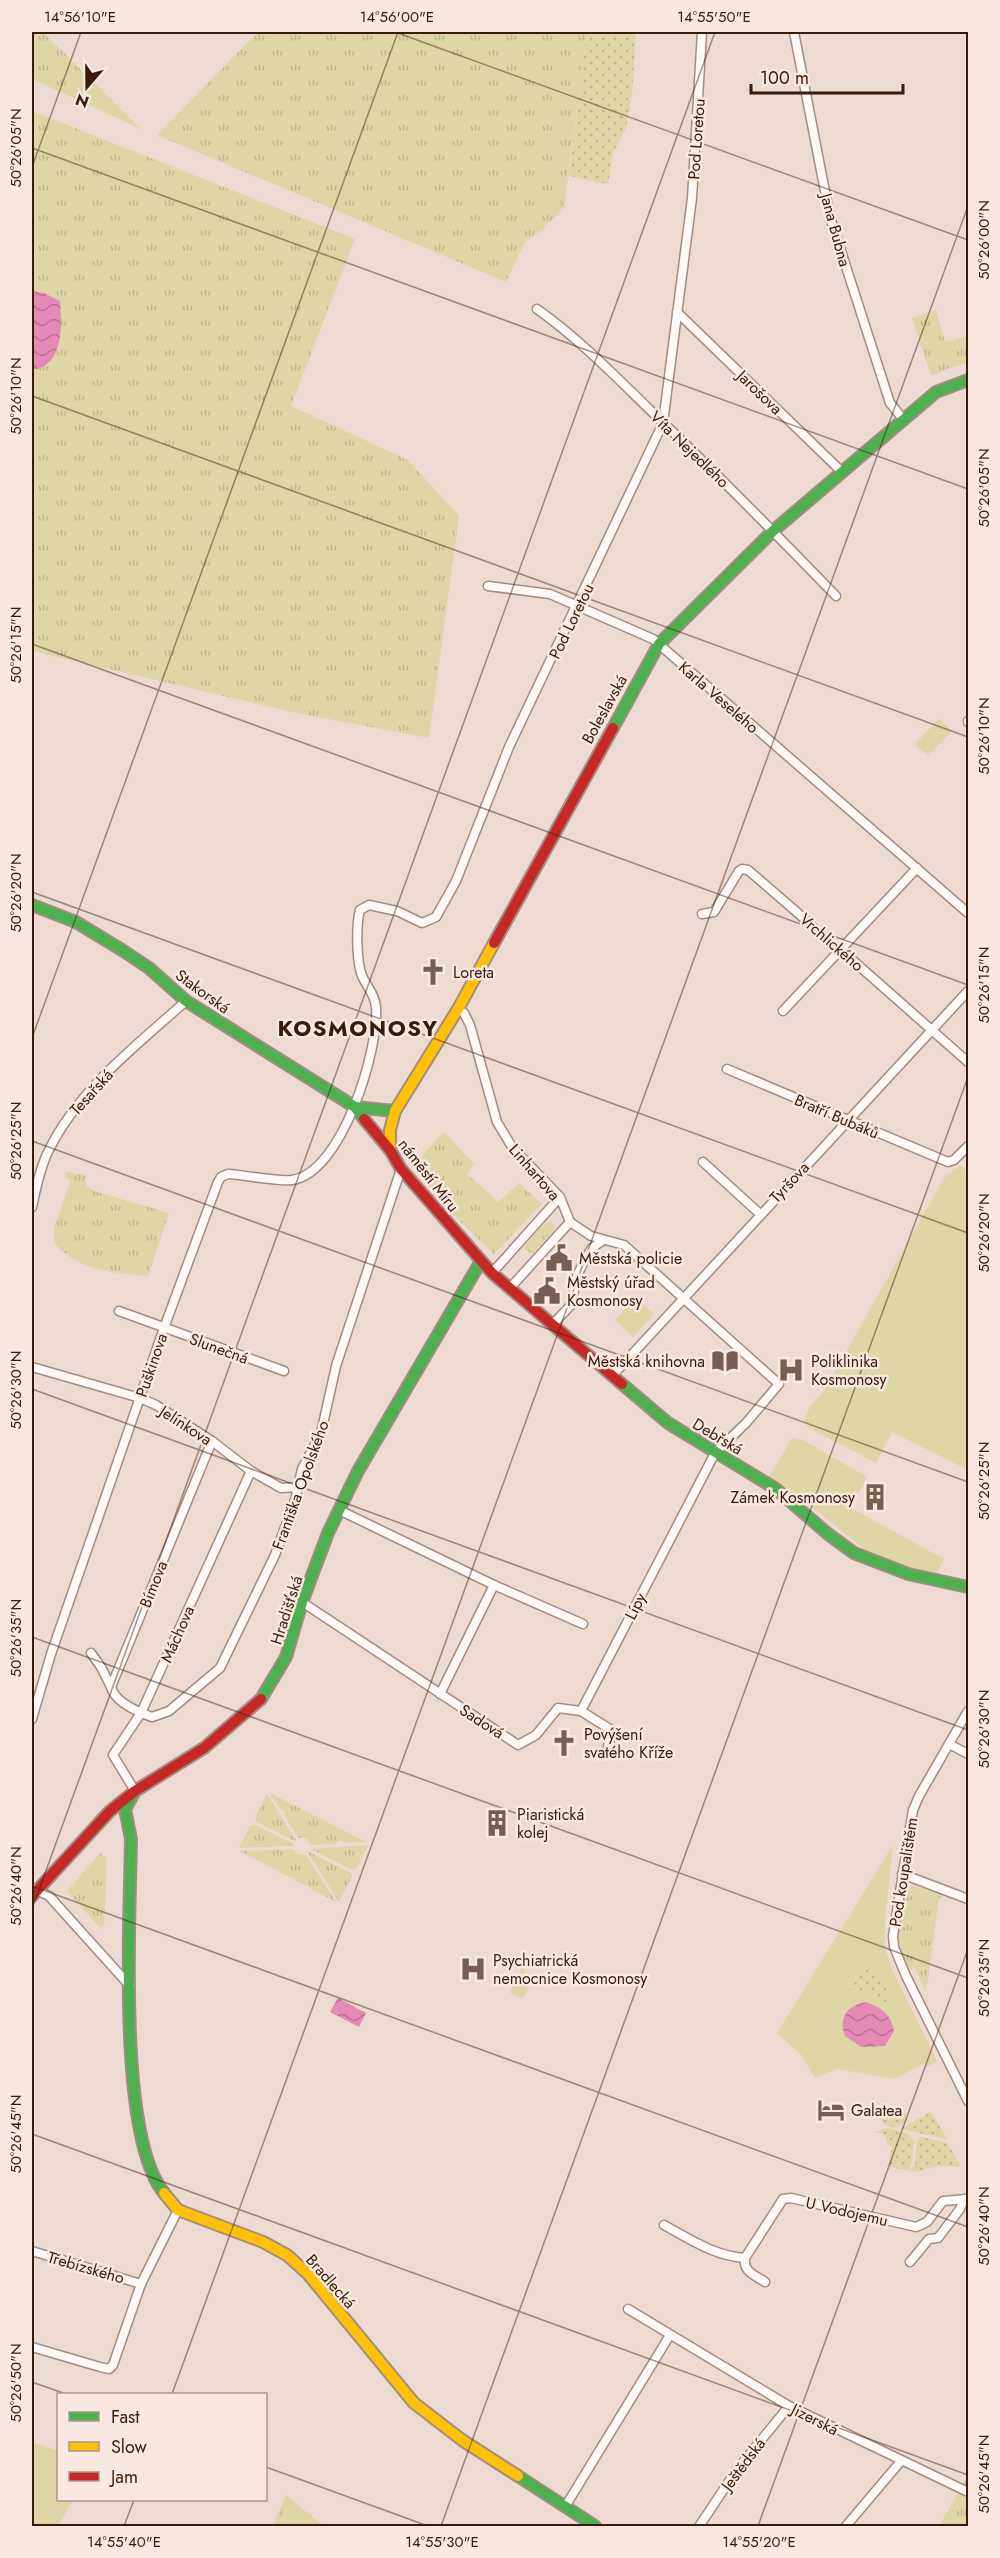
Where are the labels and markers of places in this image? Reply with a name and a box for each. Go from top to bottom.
church icon: Loreta [418,957,448,987]
place label: Loreta [453,961,494,984]
public building icon: Městská policie [544,1243,574,1273]
place label: Městská policie [579,1247,682,1270]
place label: Městský úřad Kosmonosy [567,1271,655,1312]
public building icon: Městský úřad Kosmonosy [532,1276,562,1306]
library icon: Městská knihovna [710,1346,740,1376]
place label: Městská knihovna [588,1350,705,1373]
place label: Poliklinika Kosmonosy [811,1350,887,1391]
hospital icon: Poliklinika Kosmonosy [776,1355,806,1385]
building icon: Zámek Kosmonosy [860,1482,890,1512]
place label: Zámek Kosmonosy [730,1486,856,1509]
place label: Povýšení svatého Kříže [584,1723,673,1764]
church icon: Povýšení svatého Kříže [549,1728,579,1758]
place label: Piaristická kolej [517,1803,584,1844]
building icon: Piaristická kolej [482,1808,512,1838]
place label: Psychiatrická nemocnice Kosmonosy [493,1949,648,1990]
hospital icon: Psychiatrická nemocnice Kosmonosy [458,1954,488,1984]
hotel icon: Galatea [816,2095,846,2125]
place label: Galatea [851,2099,902,2122]

